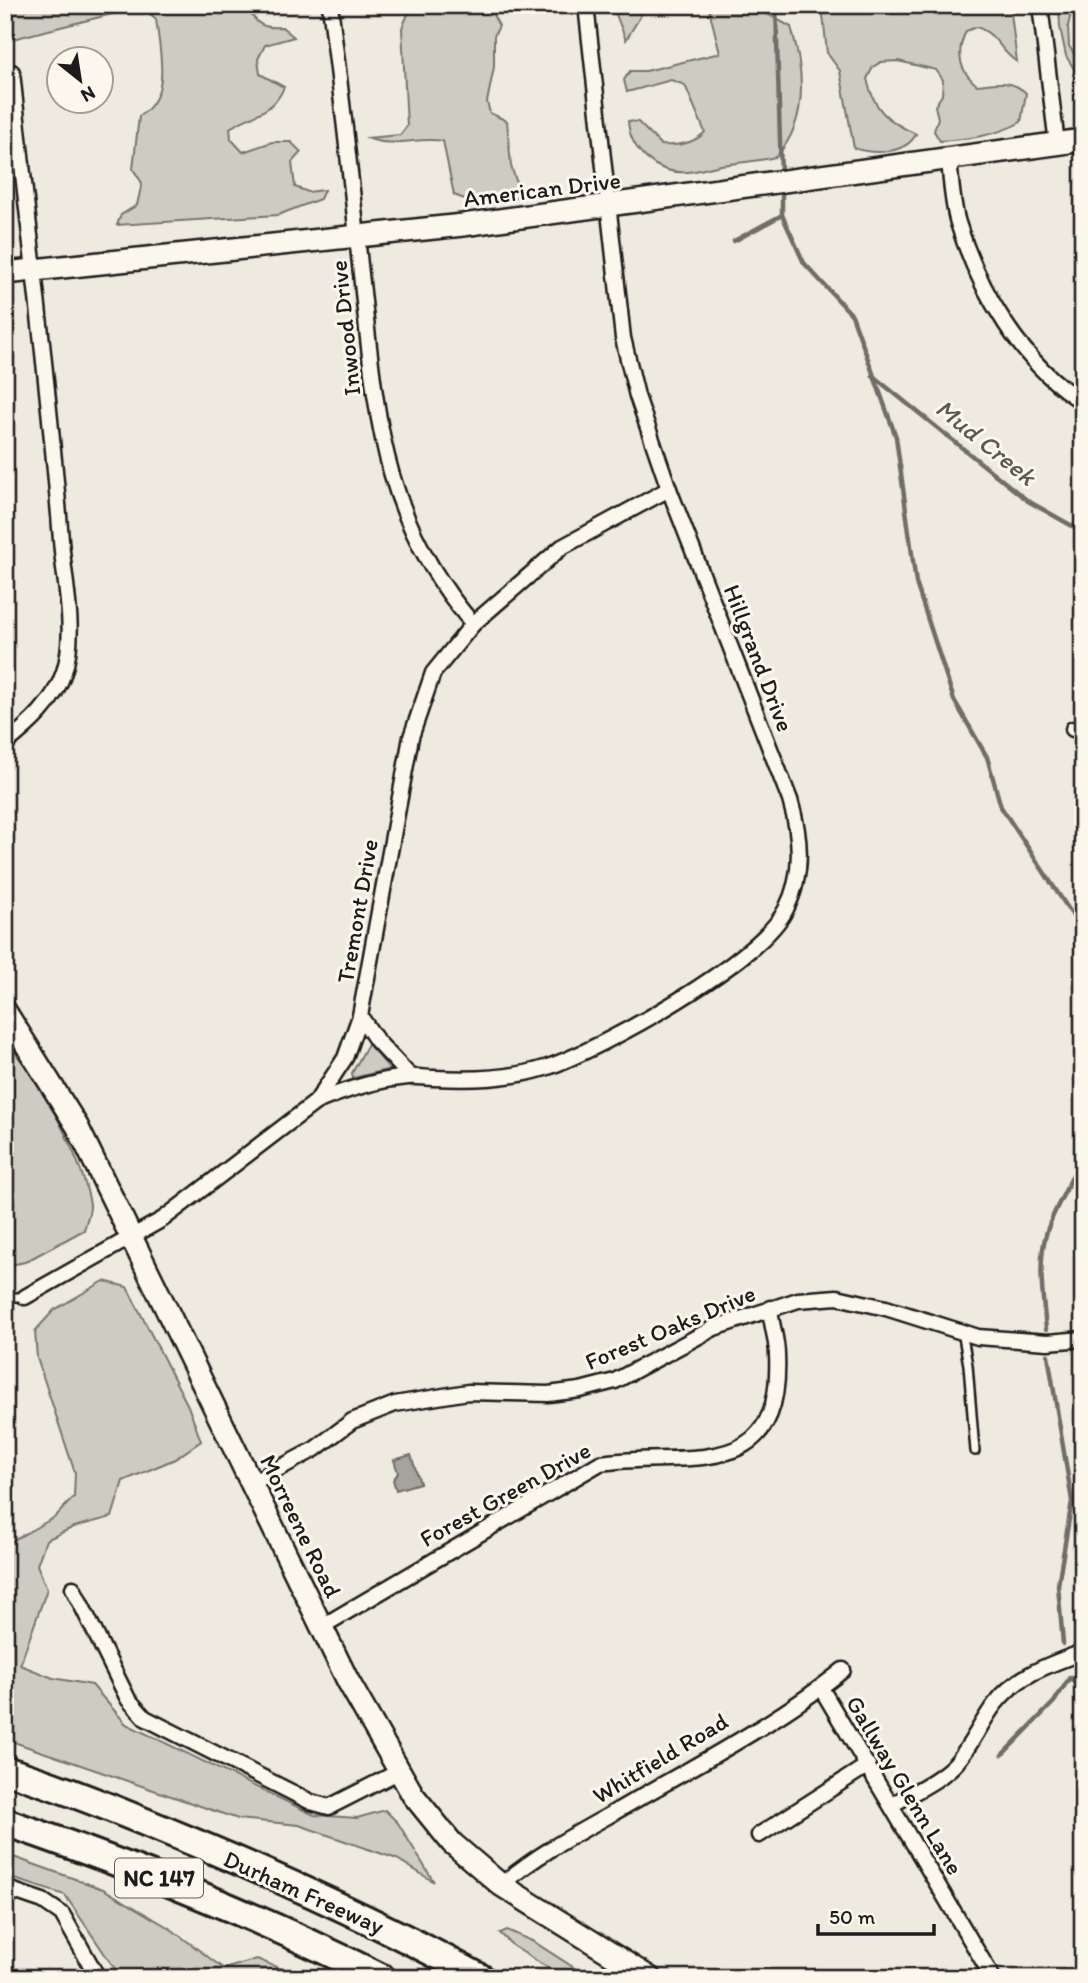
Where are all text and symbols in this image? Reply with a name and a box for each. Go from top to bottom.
north arrow [46,46,116,116]
text: N [77,81,100,107]
street label: American Drive [462,165,622,213]
street label: Inwood Drive [323,259,367,397]
water label: Mud Creek [929,392,1044,493]
street label: Hillgrand Drive [718,580,800,736]
street label: Tremont Drive [330,837,384,985]
street label: Forest Oaks Drive [580,1278,760,1376]
street label: Forest Green Drive [415,1435,595,1553]
street label: Morreene Road [254,1450,348,1602]
street label: Gallway Glenn Lane [840,1690,970,1880]
street label: Whitfield Road [587,1706,733,1810]
street label: Durham Freeway [219,1844,389,1941]
road number: NC 147 [115,1858,203,1898]
scale bar [818,1892,934,1936]
text: 50 m [829,1904,876,1929]

